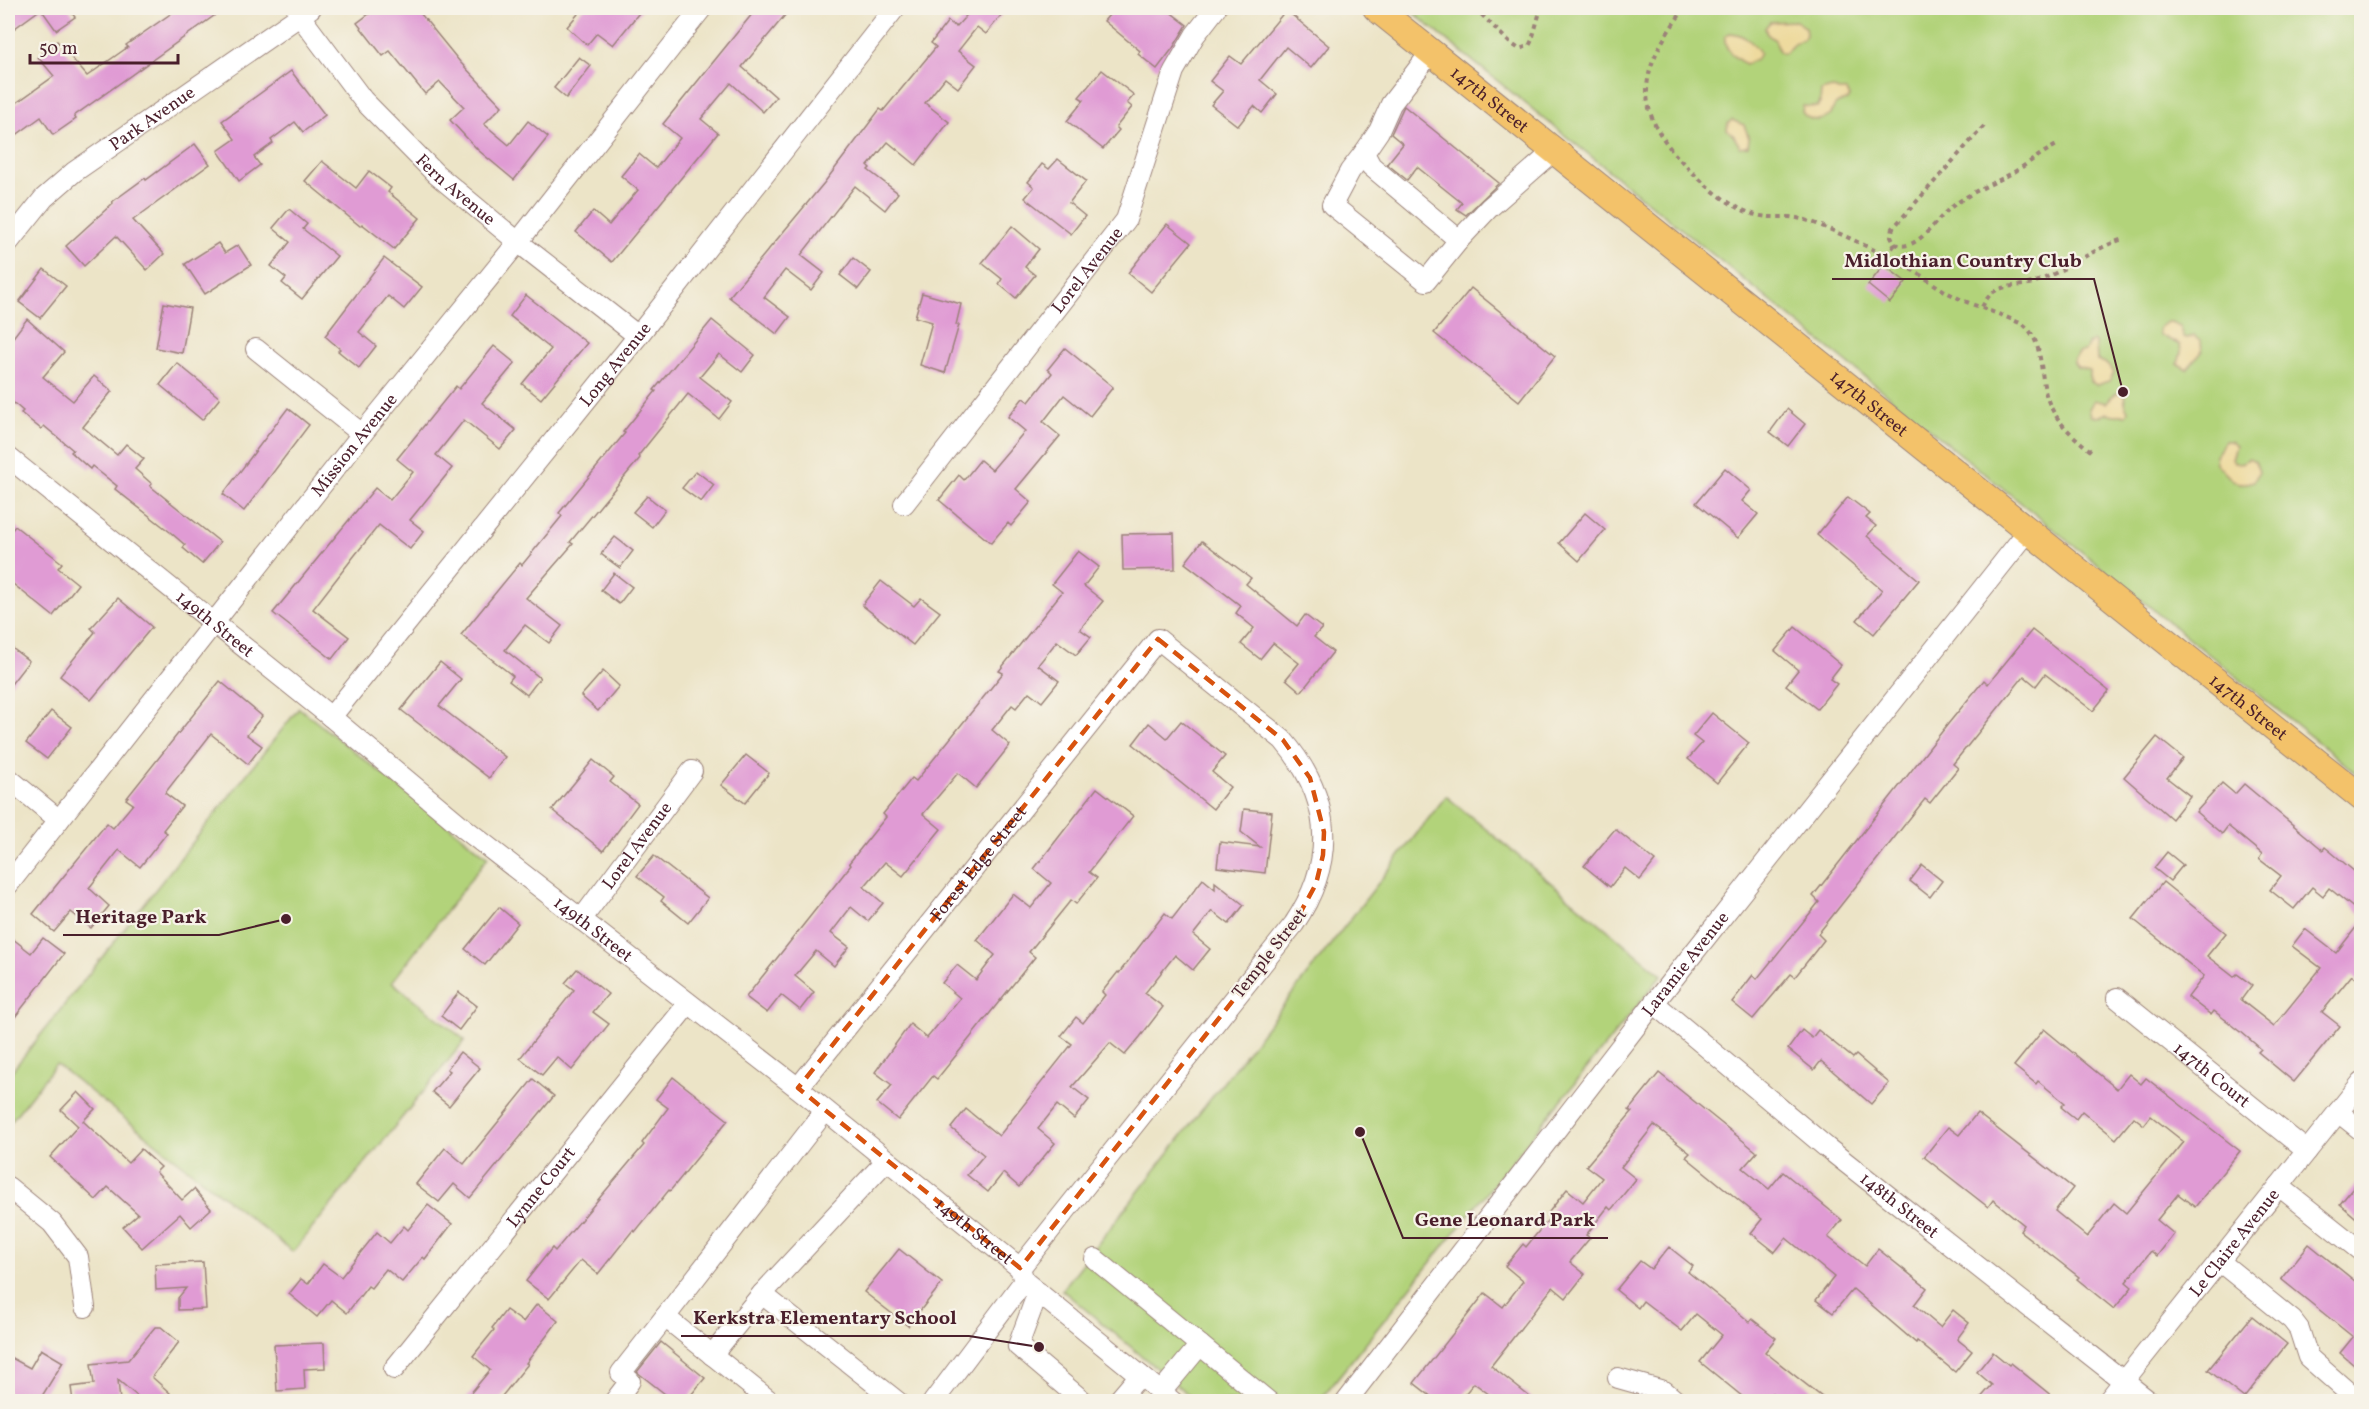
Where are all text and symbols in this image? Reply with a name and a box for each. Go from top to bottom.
scale bar [30,27,178,65]
text: 50 m [39,37,78,62]
street label: 147th Street [1444,61,1534,140]
street label: Park Avenue [105,81,201,158]
street label: Fern Avenue [409,149,500,232]
street label: Lorel Avenue [1046,222,1130,319]
callout: Midlothian Country Club [1832,241,2094,279]
text: Midlothian Country Club [1844,248,2082,276]
street label: Long Avenue [575,318,658,413]
street label: 147th Street [1824,365,1913,444]
street label: Mission Avenue [306,389,404,503]
street label: 149th Street [170,586,259,664]
street label: 147th Street [2203,669,2292,747]
street label: Lorel Avenue [597,797,679,895]
street label: Forest Edge Street [925,801,1034,927]
street label: 149th Street [548,891,637,969]
callout: Heritage Park [63,897,219,935]
street label: Temple Street [1227,903,1313,1004]
text: Heritage Park [75,904,207,932]
street label: Laramie Avenue [1637,907,1736,1023]
street label: 147th Court [2167,1037,2255,1114]
street label: Lynne Court [502,1142,582,1234]
street label: 148th Street [1854,1167,1944,1245]
street label: Le Claire Avenue [2184,1184,2286,1303]
street label: 149th Street [929,1193,1018,1271]
callout: Gene Leonard Park [1403,1200,1608,1238]
text: Gene Leonard Park [1415,1207,1595,1235]
callout: Kerkstra Elementary School [681,1298,969,1336]
text: Kerkstra Elementary School [693,1305,957,1333]

